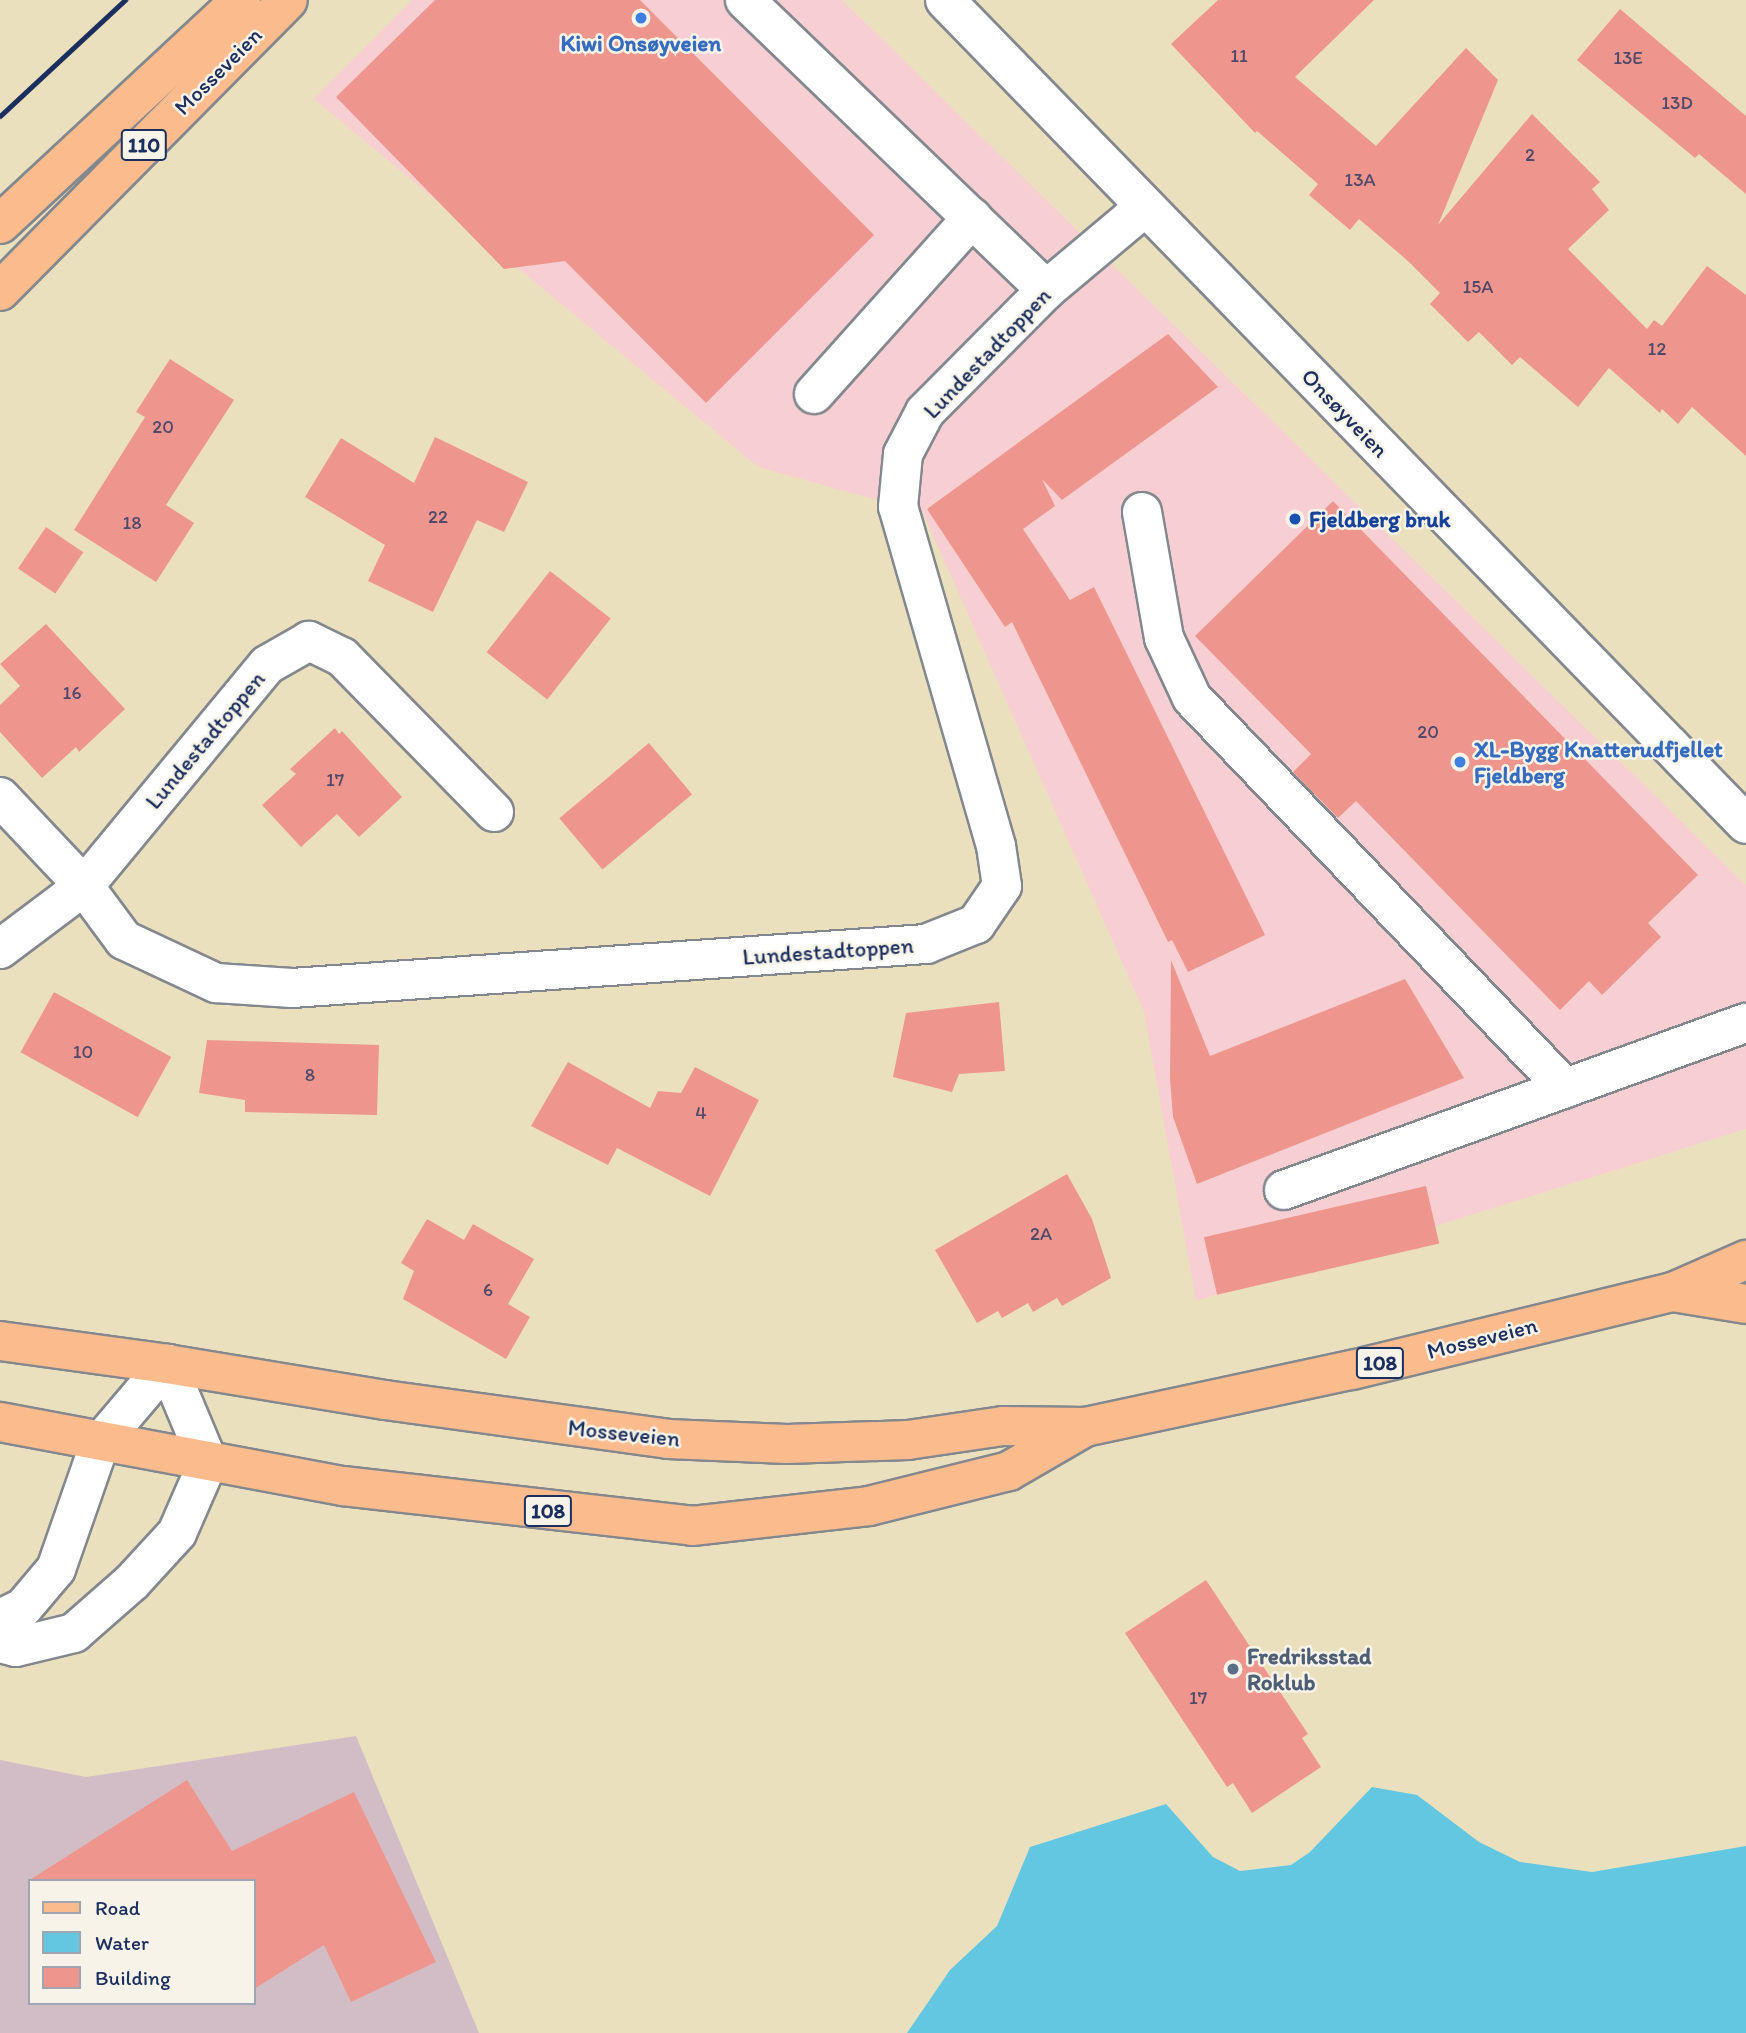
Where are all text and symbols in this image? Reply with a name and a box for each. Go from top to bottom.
marker: Kiwi Onsøyveien [633,10,649,26]
street label: Mosseveien [168,21,268,121]
place label: Kiwi Onsøyveien [561,29,721,57]
house number: 11 [1230,45,1248,67]
house number: 13E [1613,47,1643,69]
house number: 13D [1661,92,1693,114]
road number: 110 [120,128,168,162]
house number: 2 [1525,144,1535,166]
house number: 13A [1344,169,1376,191]
house number: 15A [1463,276,1493,298]
street label: Lundestadtoppen [918,282,1056,424]
house number: 12 [1648,338,1666,360]
street label: Onsøyveien [1296,363,1394,463]
house number: 20 [152,416,174,438]
place label: Fjeldberg bruk [1309,505,1450,533]
house number: 22 [428,506,448,528]
marker: Fjeldberg bruk [1287,511,1303,527]
house number: 18 [122,512,142,534]
street label: Lundestadtoppen [139,665,271,815]
house number: 16 [63,682,81,704]
house number: 20 [1417,721,1439,743]
place label: XL-Bygg Knatterudfjellet Fjeldberg [1474,735,1723,789]
marker: XL-Bygg Knatterudfjellet Fjeldberg [1452,754,1468,770]
house number: 17 [326,769,344,791]
street label: Lundestadtoppen [742,931,914,971]
house number: 10 [73,1041,93,1063]
house number: 8 [305,1064,315,1086]
house number: 4 [695,1102,707,1124]
house number: 2A [1030,1223,1052,1245]
house number: 6 [483,1279,493,1301]
street label: Mosseveien [1424,1311,1540,1365]
road number: 108 [1356,1346,1404,1380]
street label: Mosseveien [566,1413,682,1453]
road number: 108 [524,1494,572,1528]
place label: Fredriksstad Roklub [1247,1642,1371,1696]
marker: Fredriksstad Roklub [1225,1661,1241,1677]
house number: 17 [1189,1687,1207,1709]
legend [28,1879,256,2005]
text: Road [95,1895,140,1920]
text: Water [95,1930,149,1955]
text: Building [95,1965,171,1990]

